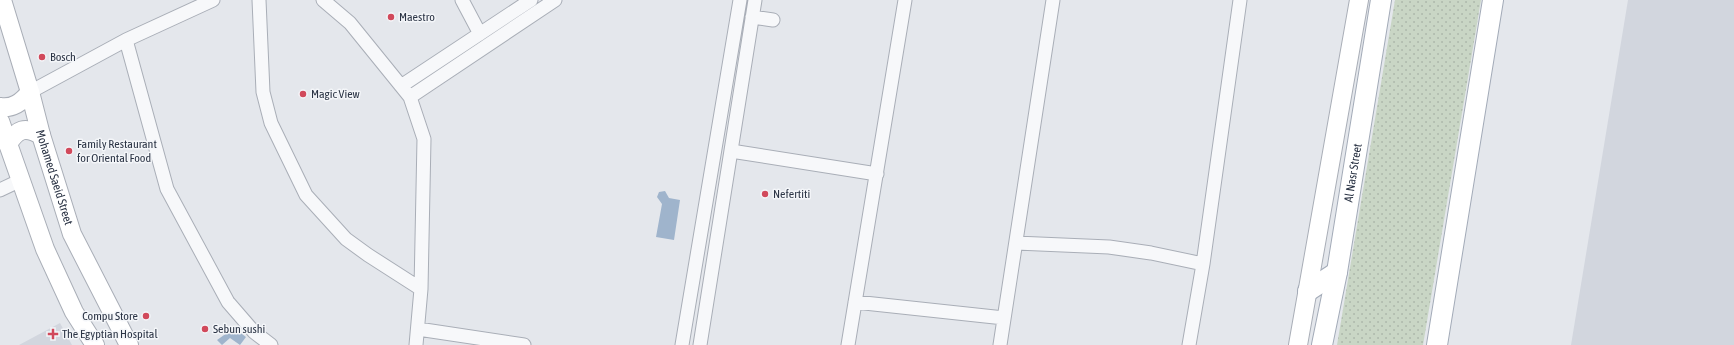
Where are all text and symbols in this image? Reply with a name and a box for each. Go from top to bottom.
place label: Maestro [399,10,435,24]
marker: Maestro [386,12,396,22]
place label: Bosch [50,50,76,64]
marker: Bosch [37,52,47,62]
place label: Magic View [311,87,360,101]
marker: Magic View [298,89,308,99]
street label: Mohamed Saeid Street [33,128,76,227]
place label: Family Restaurant for Oriental Food [77,137,157,165]
street label: Al Nasr Street [1341,142,1365,203]
marker: Family Restaurant for Oriental Food [64,146,74,156]
place label: Nefertiti [773,187,810,201]
marker: Nefertiti [760,189,770,199]
place label: Compu Store [82,309,138,323]
marker: Compu Store [141,311,151,321]
place label: Sebun sushi [213,322,265,336]
marker: Sebun sushi [200,324,210,334]
place label: The Egyptian Hospital [62,327,158,341]
marker: The Egyptian Hospital [47,328,59,340]

